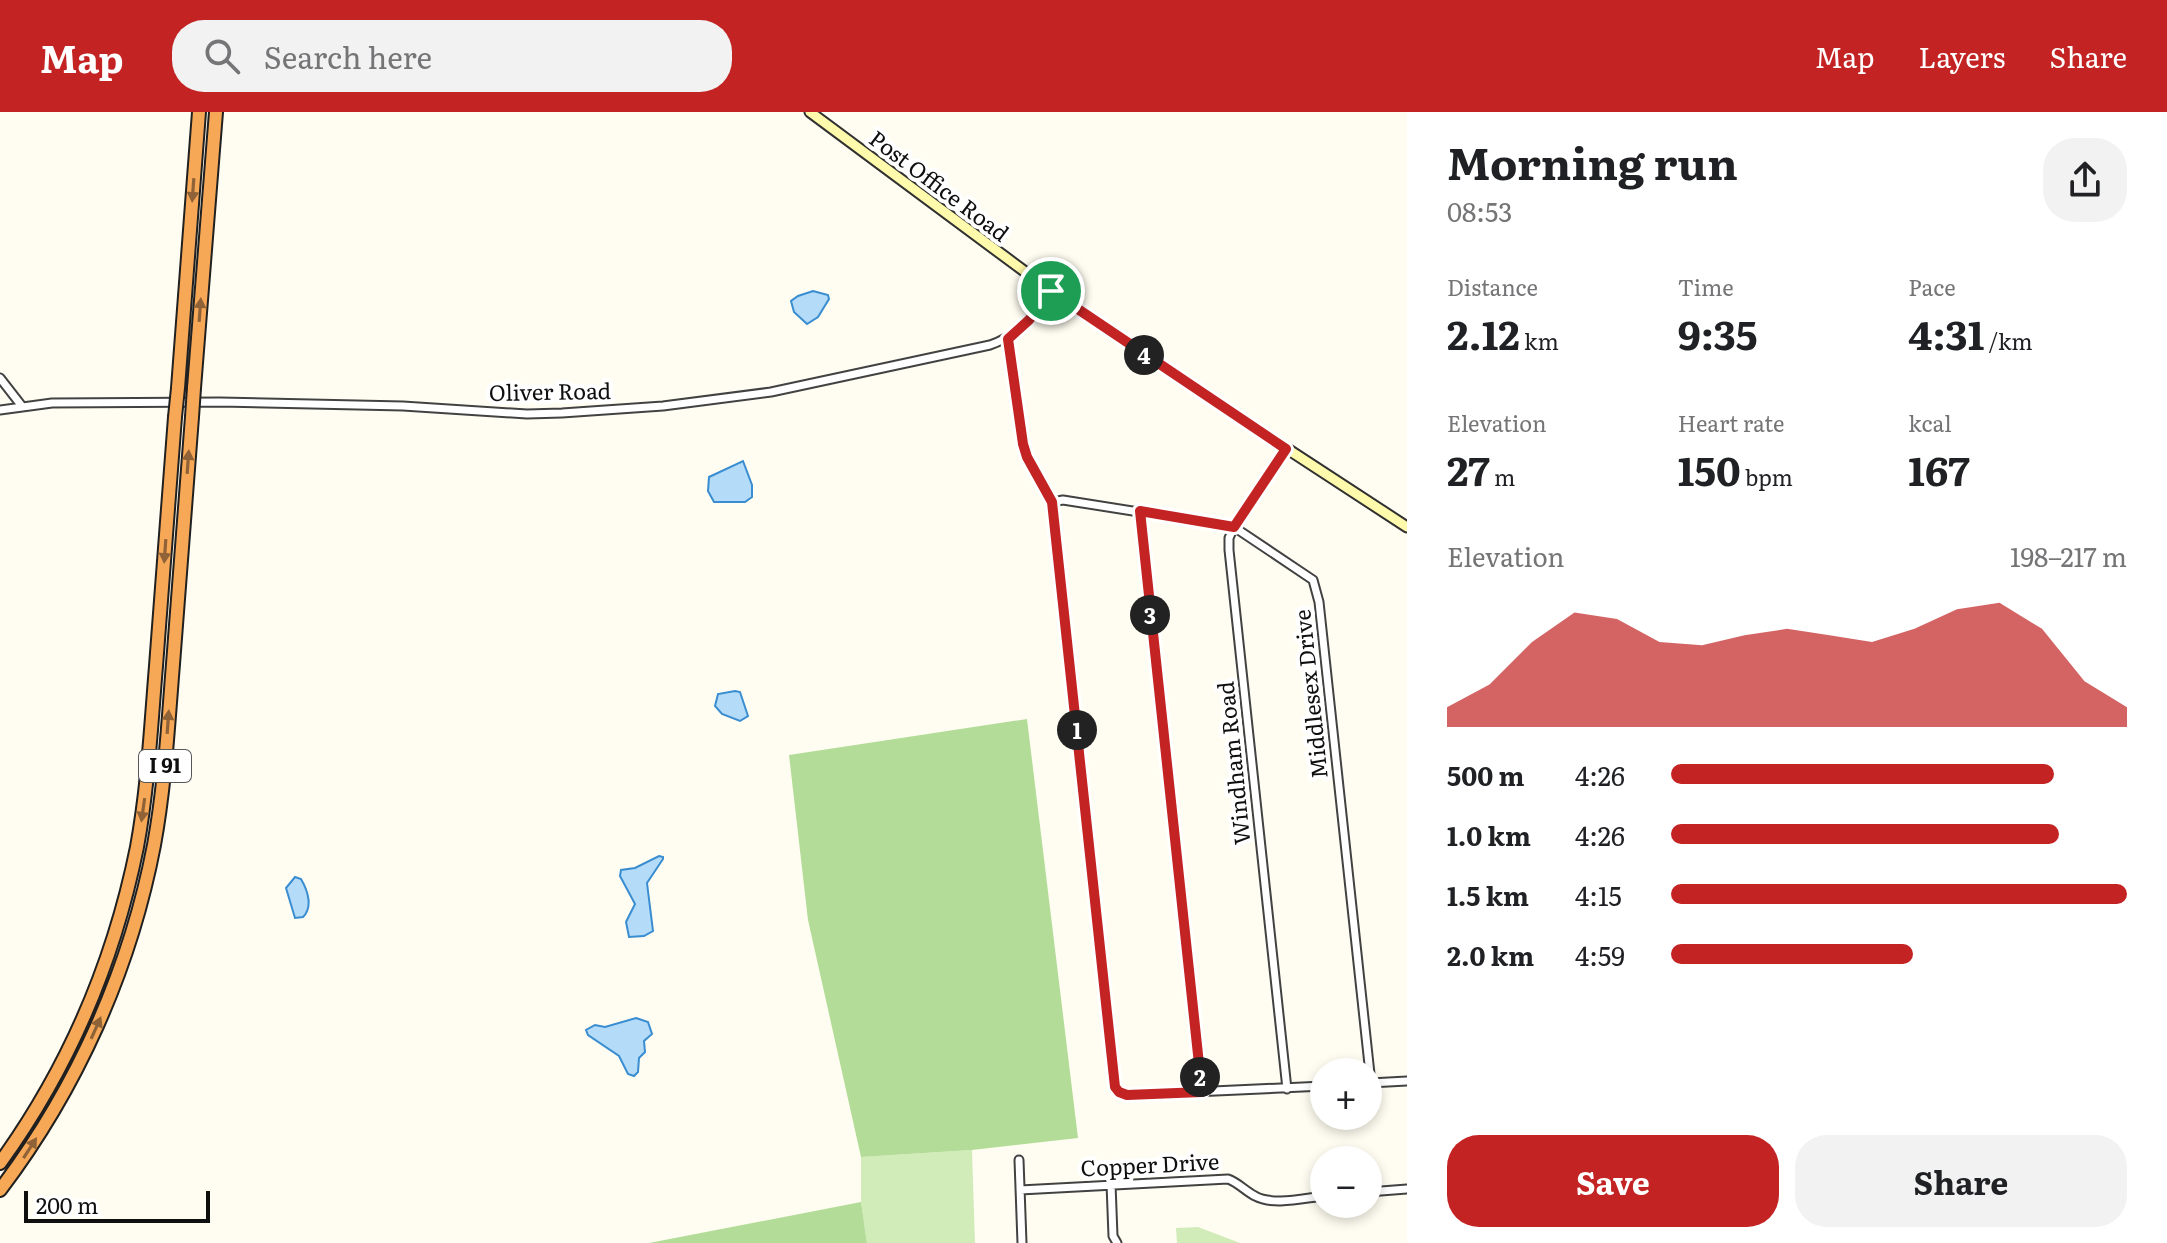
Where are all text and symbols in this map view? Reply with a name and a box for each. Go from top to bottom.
search box [172,20,732,92]
text: Map [40,28,124,85]
icon: search [200,34,244,78]
text: Search here [264,34,432,78]
text: Map [1815,35,1874,77]
text: Layers [1918,35,2005,77]
text: Share [2049,35,2127,77]
street label: Post Office Road [863,121,1017,248]
text: Morning run [1447,128,1738,194]
button: share [2043,138,2127,222]
one-way arrow [186,178,199,203]
text: 08:53 [1447,191,1512,230]
pin [1017,257,1085,325]
icon: arrive [1029,269,1073,313]
text: Distance [1447,270,1538,303]
text: Time [1678,270,1734,303]
text: Pace [1908,270,1956,303]
one-way arrow [194,297,207,322]
text: 2.12 [1447,303,1520,362]
text: 9:35 [1678,303,1757,362]
text: 4:31 [1908,303,1984,362]
text: km [1520,324,1559,357]
text: /km [1984,324,2033,357]
pin: 4 [1124,335,1164,375]
text: 4 [1137,338,1151,371]
street label: Oliver Road [488,373,611,408]
text: Elevation [1447,406,1546,439]
text: Heart rate [1678,406,1784,439]
text: kcal [1908,406,1952,439]
text: 27 [1447,439,1490,498]
text: 150 [1678,439,1741,498]
text: 167 [1908,439,1970,498]
one-way arrow [182,450,195,475]
text: m [1490,460,1515,493]
text: bpm [1741,460,1793,493]
text: Elevation [1447,536,1565,575]
text: 198–217 m [2010,536,2127,575]
one-way arrow [158,539,171,564]
pin: 3 [1130,595,1170,635]
text: 3 [1144,598,1156,631]
street label: Middlesex Drive [1284,608,1335,780]
street label: Windham Road [1208,680,1257,846]
one-way arrow [162,709,175,734]
pin: 1 [1057,710,1097,750]
text: 1 [1072,713,1082,746]
road number: I 91 [139,750,191,782]
text: 500 m [1447,755,1524,794]
text: 4:26 [1575,755,1625,794]
one-way arrow [136,798,149,823]
text: 1.0 km [1447,815,1531,854]
text: 4:26 [1575,815,1625,854]
text: 1.5 km [1447,875,1529,914]
text: 4:15 [1575,875,1622,914]
text: 2.0 km [1447,935,1534,974]
text: 4:59 [1575,935,1625,974]
one-way arrow [90,1016,103,1039]
pin: 2 [1180,1057,1220,1097]
map controls [1310,1058,1382,1218]
button: + [1310,1058,1382,1130]
text: 2 [1194,1060,1206,1093]
button: Save [1447,1135,1779,1227]
button: Share [1795,1135,2127,1227]
one-way arrow [22,1137,36,1159]
street label: Copper Drive [1080,1143,1220,1184]
button: − [1310,1146,1382,1218]
scale bar [24,1187,210,1223]
text: 200 m [36,1188,98,1221]

